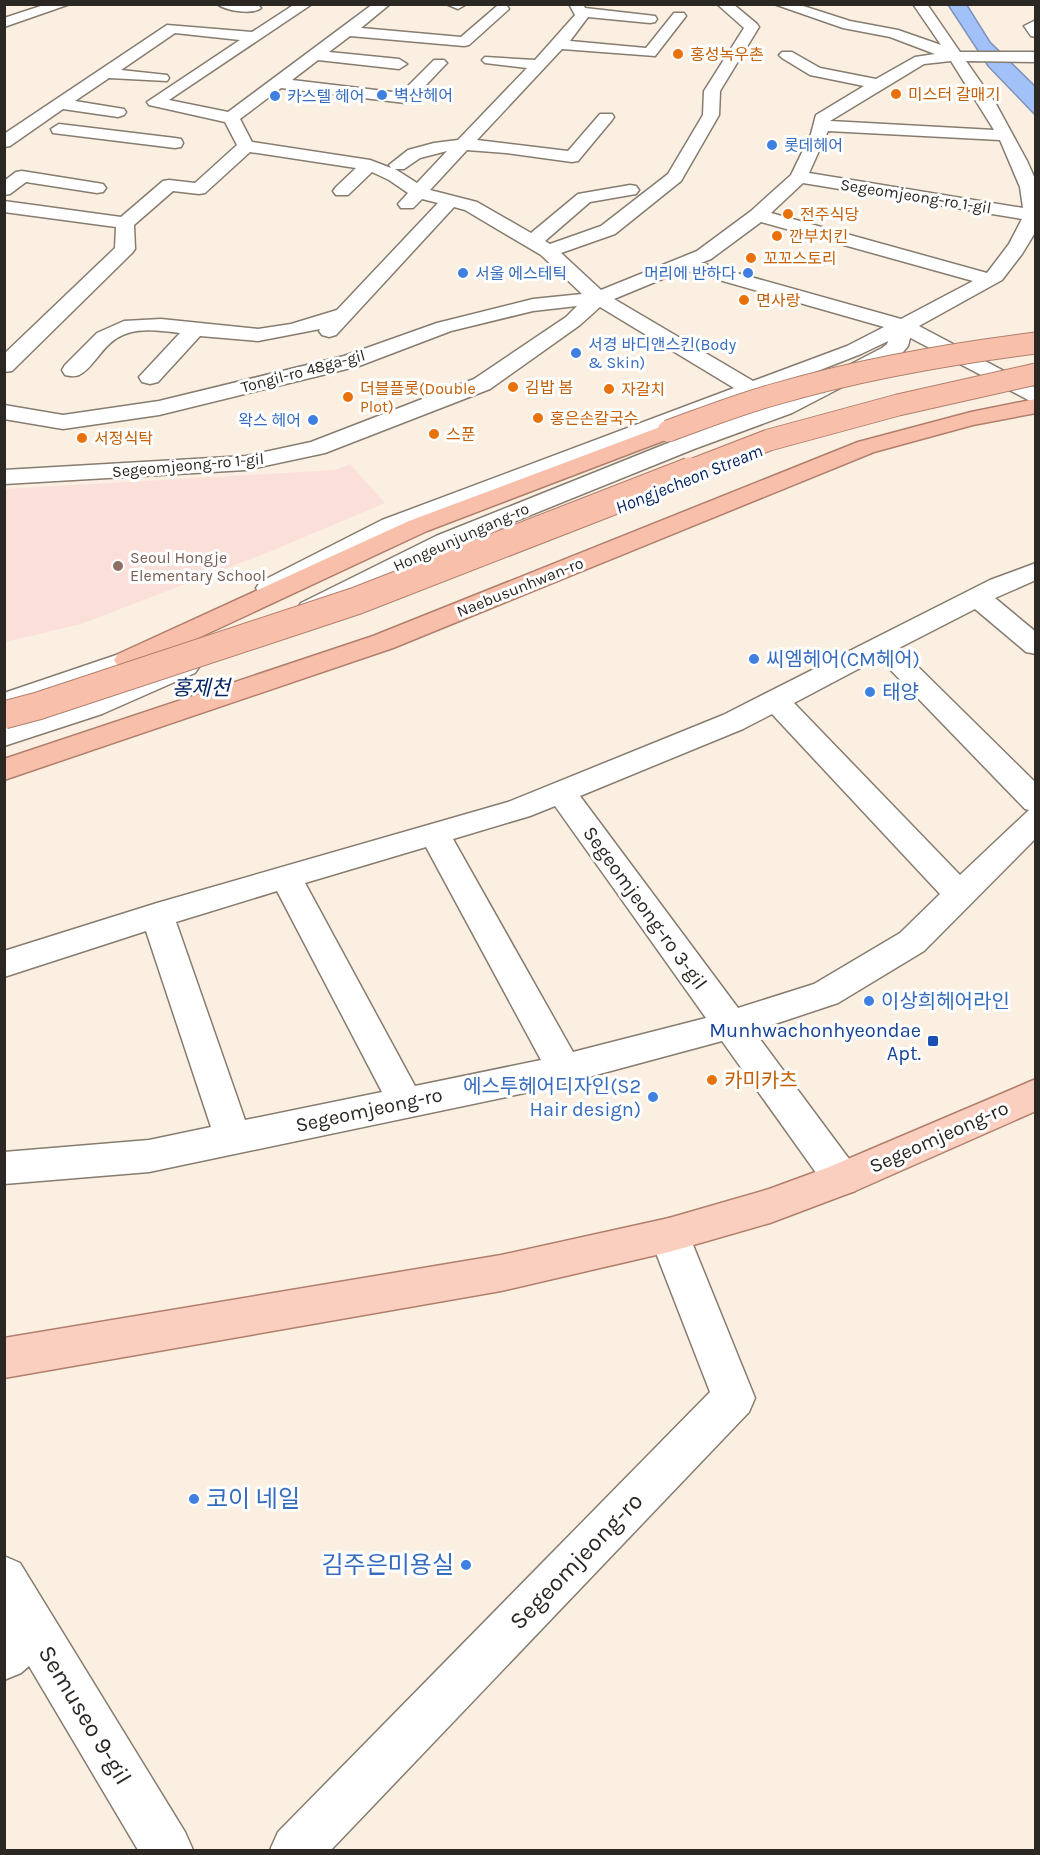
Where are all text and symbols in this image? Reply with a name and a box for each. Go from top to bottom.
place label: 홍성녹우촌 [690,45,764,64]
marker: 홍성녹우촌 [671,47,685,61]
place label: 미스터 갈매기 [908,85,1000,104]
place label: 벽산헤어 [394,86,453,105]
place label: 카스텔 헤어 [287,87,364,106]
marker: 미스터 갈매기 [889,87,903,101]
marker: 벽산헤어 [375,88,389,102]
marker: 카스텔 헤어 [268,89,282,103]
place label: 롯데헤어 [784,136,843,155]
marker: 롯데헤어 [765,138,779,152]
street label: Segeomjeong-ro 1-gil [839,175,993,217]
place label: 전주식당 [800,205,859,224]
marker: 전주식당 [781,207,795,221]
place label: 깐부치킨 [789,227,848,246]
marker: 깐부치킨 [770,229,784,243]
place label: 꼬꼬스토리 [763,249,837,268]
marker: 꼬꼬스토리 [744,251,758,265]
place label: 서울 에스테틱 [475,264,567,283]
place label: 머리에 반하다 [644,264,736,283]
marker: 서울 에스테틱 [456,266,470,280]
marker: 머리에 반하다 [741,266,755,280]
place label: 면사랑 [756,291,800,310]
marker: 면사랑 [737,293,751,307]
place label: 서경 바디앤스킨(Body & Skin) [588,335,737,372]
street label: Tongil-ro 48ga-gil [239,345,367,397]
marker: 서경 바디앤스킨(Body & Skin) [569,346,583,360]
place label: 김밥 봄 [525,378,573,397]
place label: 더블플롯(Double Plot) [360,379,476,416]
marker: 김밥 봄 [506,380,520,394]
place label: 자갈치 [621,380,665,399]
marker: 자갈치 [602,382,616,396]
marker: 더블플롯(Double Plot) [341,390,355,404]
place label: 홍은손칼국수 [550,409,638,428]
place label: 왁스 헤어 [238,411,301,430]
marker: 홍은손칼국수 [531,411,545,425]
marker: 왁스 헤어 [306,413,320,427]
place label: 스푼 [446,425,476,444]
marker: 스푼 [427,427,441,441]
place label: 서정식탁 [94,429,153,448]
marker: 서정식탁 [75,431,89,445]
water label: Hongjecheon Stream [612,439,766,519]
street label: Segeomjeong-ro 1-gil [111,449,265,481]
street label: Hongeunjungang-ro [390,498,532,576]
place label: Seoul Hongje Elementary School [130,548,266,585]
street label: Naebusunhwan-ro [454,553,586,621]
marker: Seoul Hongje Elementary School [111,559,125,573]
place label: 씨엠헤어(CM헤어) [766,648,920,671]
marker: 씨엠헤어(CM헤어) [747,652,761,666]
water label: 홍제천 [172,676,233,700]
place label: 태양 [882,681,919,704]
marker: 태양 [863,685,877,699]
street label: Segeomjeong-ro 3-gil [578,822,712,994]
place label: 이상희헤어라인 [881,990,1010,1013]
marker: 이상희헤어라인 [862,994,876,1008]
place label: Munhwachonhyeondae Apt. [709,1019,921,1065]
marker: Munhwachonhyeondae Apt. [926,1034,940,1048]
place label: 카미카츠 [724,1069,798,1092]
marker: 카미카츠 [705,1073,719,1087]
place label: 에스투헤어디자인(S2 Hair design) [463,1075,641,1121]
street label: Segeomjeong-ro [293,1083,445,1137]
marker: 에스투헤어디자인(S2 Hair design) [646,1090,660,1104]
street label: Segeomjeong-ro [866,1096,1012,1178]
place label: 코이 네일 [206,1485,300,1513]
street label: Segeomjeong-ro [504,1487,648,1635]
marker: 코이 네일 [187,1492,201,1506]
place label: 김주은미용실 [322,1551,454,1579]
marker: 김주은미용실 [459,1558,473,1572]
street label: Semuseo 9-gil [33,1640,137,1790]

